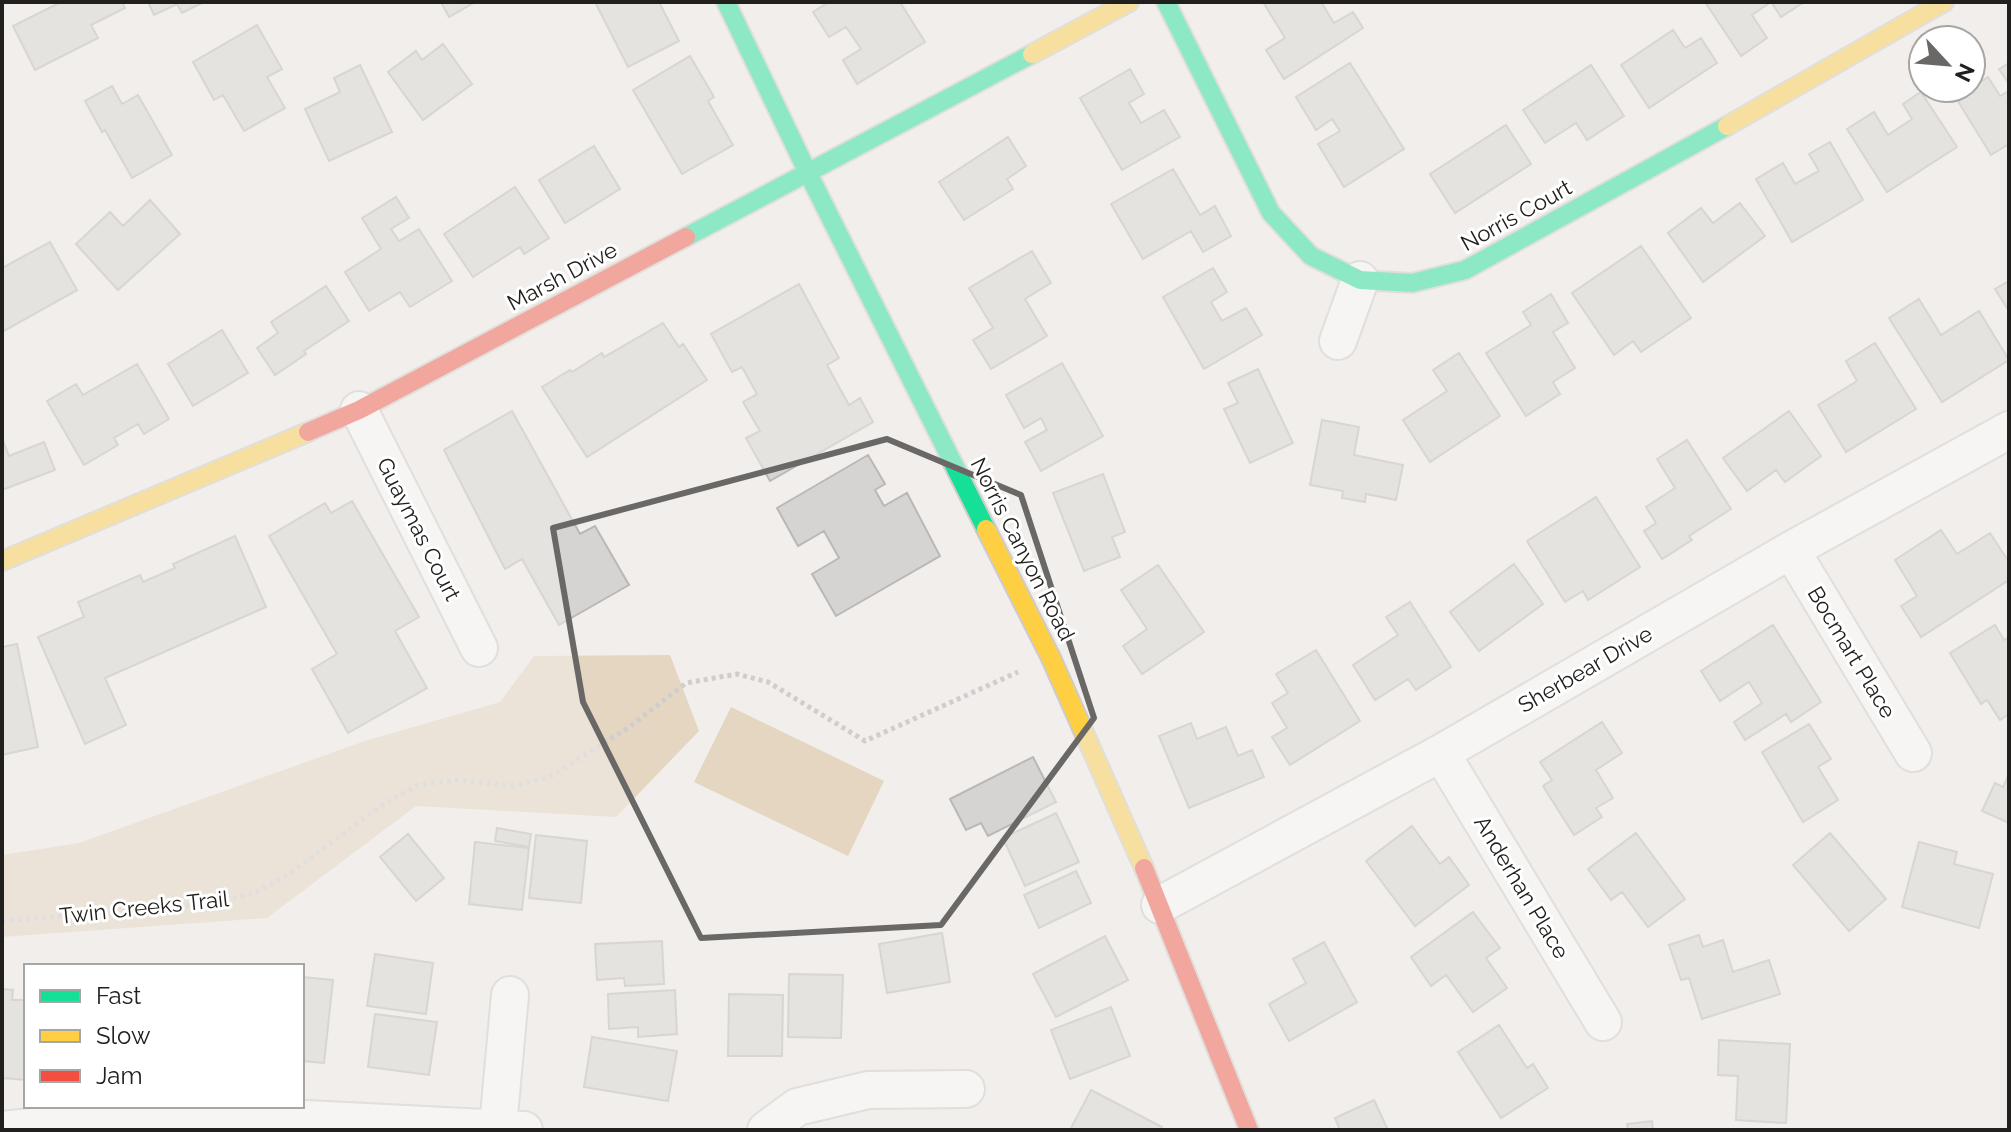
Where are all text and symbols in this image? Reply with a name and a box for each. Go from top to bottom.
north arrow [1907,24,1987,104]
text: N [1950,60,1980,86]
street label: Norris Court [1456,174,1577,256]
street label: Marsh Drive [503,236,621,316]
street label: Guaymas Court [372,453,467,605]
street label: Norris Canyon Road [966,453,1080,645]
street label: Bocmart Place [1802,581,1902,723]
street label: Sherbear Drive [1513,620,1657,718]
street label: Anderhan Place [1469,811,1575,963]
street label: Twin Creeks Trail [58,885,230,929]
legend [24,964,304,1108]
text: Fast [96,981,141,1010]
text: Slow [96,1021,151,1050]
text: Jam [96,1061,142,1090]

